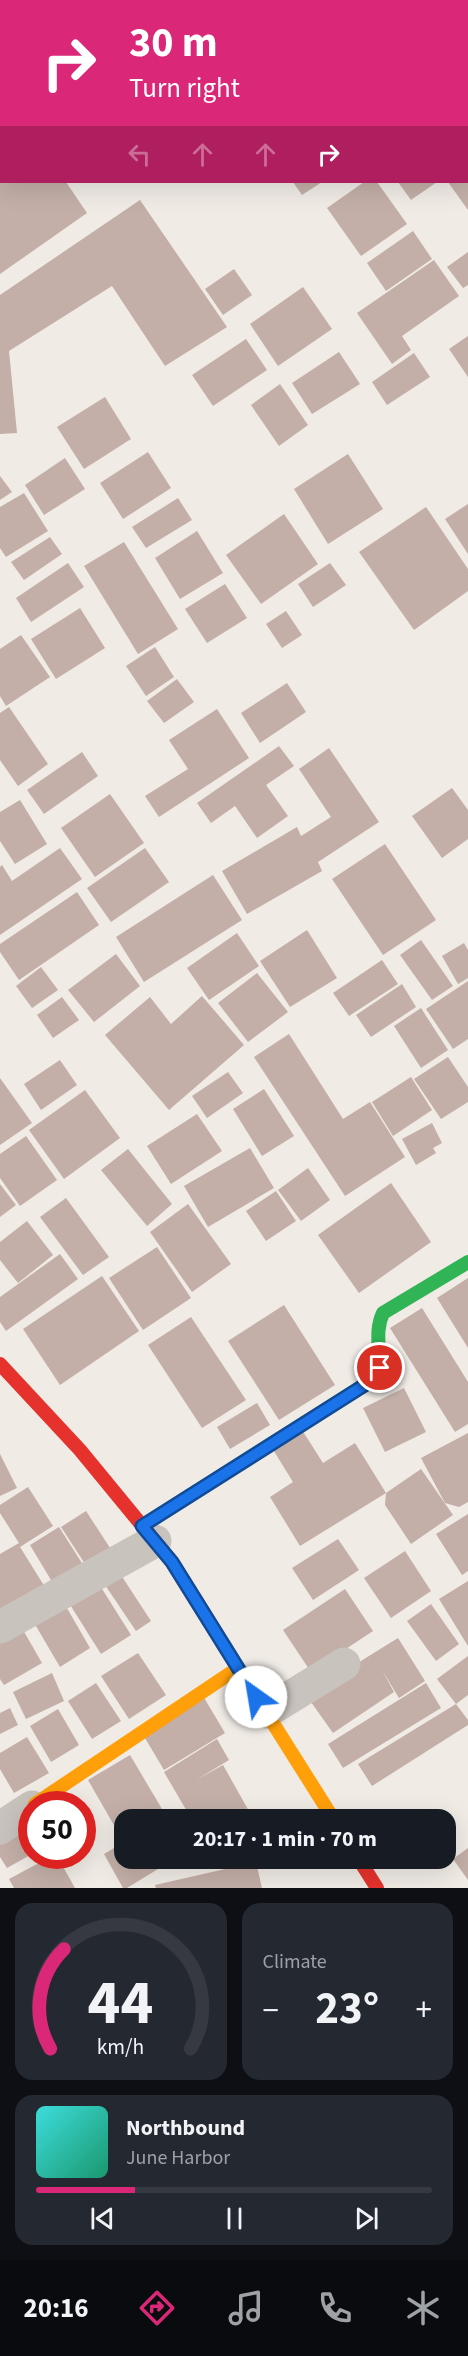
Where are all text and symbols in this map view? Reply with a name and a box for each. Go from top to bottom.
text: 30 m [129,13,218,73]
icon: right [30,24,108,102]
text: Turn right [129,69,240,108]
icon: left [123,138,156,171]
icon: ahead [186,138,219,171]
icon: ahead [249,138,282,171]
icon: right [312,138,345,171]
pin [354,1342,405,1393]
icon: arrive [363,1351,396,1384]
position arrow [224,1665,288,1729]
speed limit sign: 50 [18,1791,96,1869]
text: 20:17 · 1 min · 70 m [193,1823,377,1855]
text: Climate [263,1948,327,1976]
text: 44 [88,1959,154,2048]
text: 23° [315,1977,379,2041]
text: − [263,1987,279,2034]
text: + [416,1987,432,2034]
text: km/h [97,2032,145,2063]
text: Northbound [126,2112,245,2144]
text: June Harbor [126,2144,230,2172]
icon: previous [86,2202,119,2235]
icon: pause [218,2202,251,2235]
icon: next [350,2202,383,2235]
icon: directions [136,2287,178,2329]
icon: music [225,2287,267,2329]
icon: phone [314,2287,356,2329]
icon: climate [402,2287,444,2329]
text: 20:16 [23,2289,89,2328]

